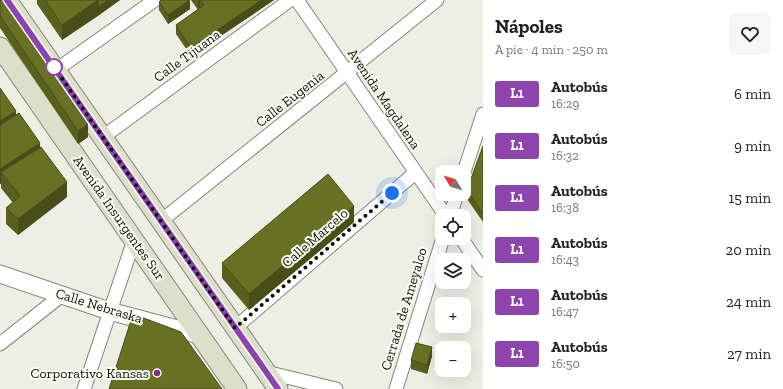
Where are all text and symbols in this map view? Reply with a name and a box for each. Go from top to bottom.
button: heart [729,13,771,55]
text: Nápoles [495,15,563,38]
street label: Calle Tijuana [150,26,224,86]
text: A pie · 4 min · 250 m [495,42,608,57]
street label: Avenida Magdalena [344,45,424,153]
unlabelled marker [45,58,63,76]
street label: Calle Eugenia [252,67,328,131]
text: Autobús [551,78,608,96]
text: L1 [510,85,524,102]
text: 6 min [734,85,771,103]
text: 16:29 [551,96,579,111]
text: Autobús [551,130,608,148]
text: L1 [510,137,524,154]
text: 9 min [734,137,771,155]
text: 16:32 [551,148,579,163]
street label: Avenida Insurgentes Sur [69,152,169,284]
north arrow [435,165,471,201]
map controls [435,165,471,377]
text: Autobús [551,182,608,200]
your location [382,183,402,203]
text: L1 [510,189,524,206]
text: 15 min [728,189,771,207]
text: 16:38 [551,200,579,215]
street label: Calle Marcelo [279,205,351,271]
button: locate [435,209,471,245]
text: Autobús [551,234,608,252]
text: L1 [510,241,524,258]
text: 20 min [725,241,771,259]
street label: Cerrada de Ameyalco [377,246,431,372]
text: 16:43 [551,252,579,267]
button: layers [435,253,471,289]
street label: Calle Nebraska [54,285,145,327]
text: Autobús [551,286,608,304]
text: L1 [510,293,524,310]
text: 24 min [726,293,771,311]
button: + [435,297,471,333]
text: 16:47 [551,304,579,319]
text: Autobús [551,338,608,356]
button: − [435,341,471,377]
text: L1 [510,345,524,362]
text: 27 min [727,345,771,363]
text: 16:50 [551,356,580,371]
place label: Corporativo Kansas [30,365,149,382]
marker: Corporativo Kansas [152,368,162,378]

